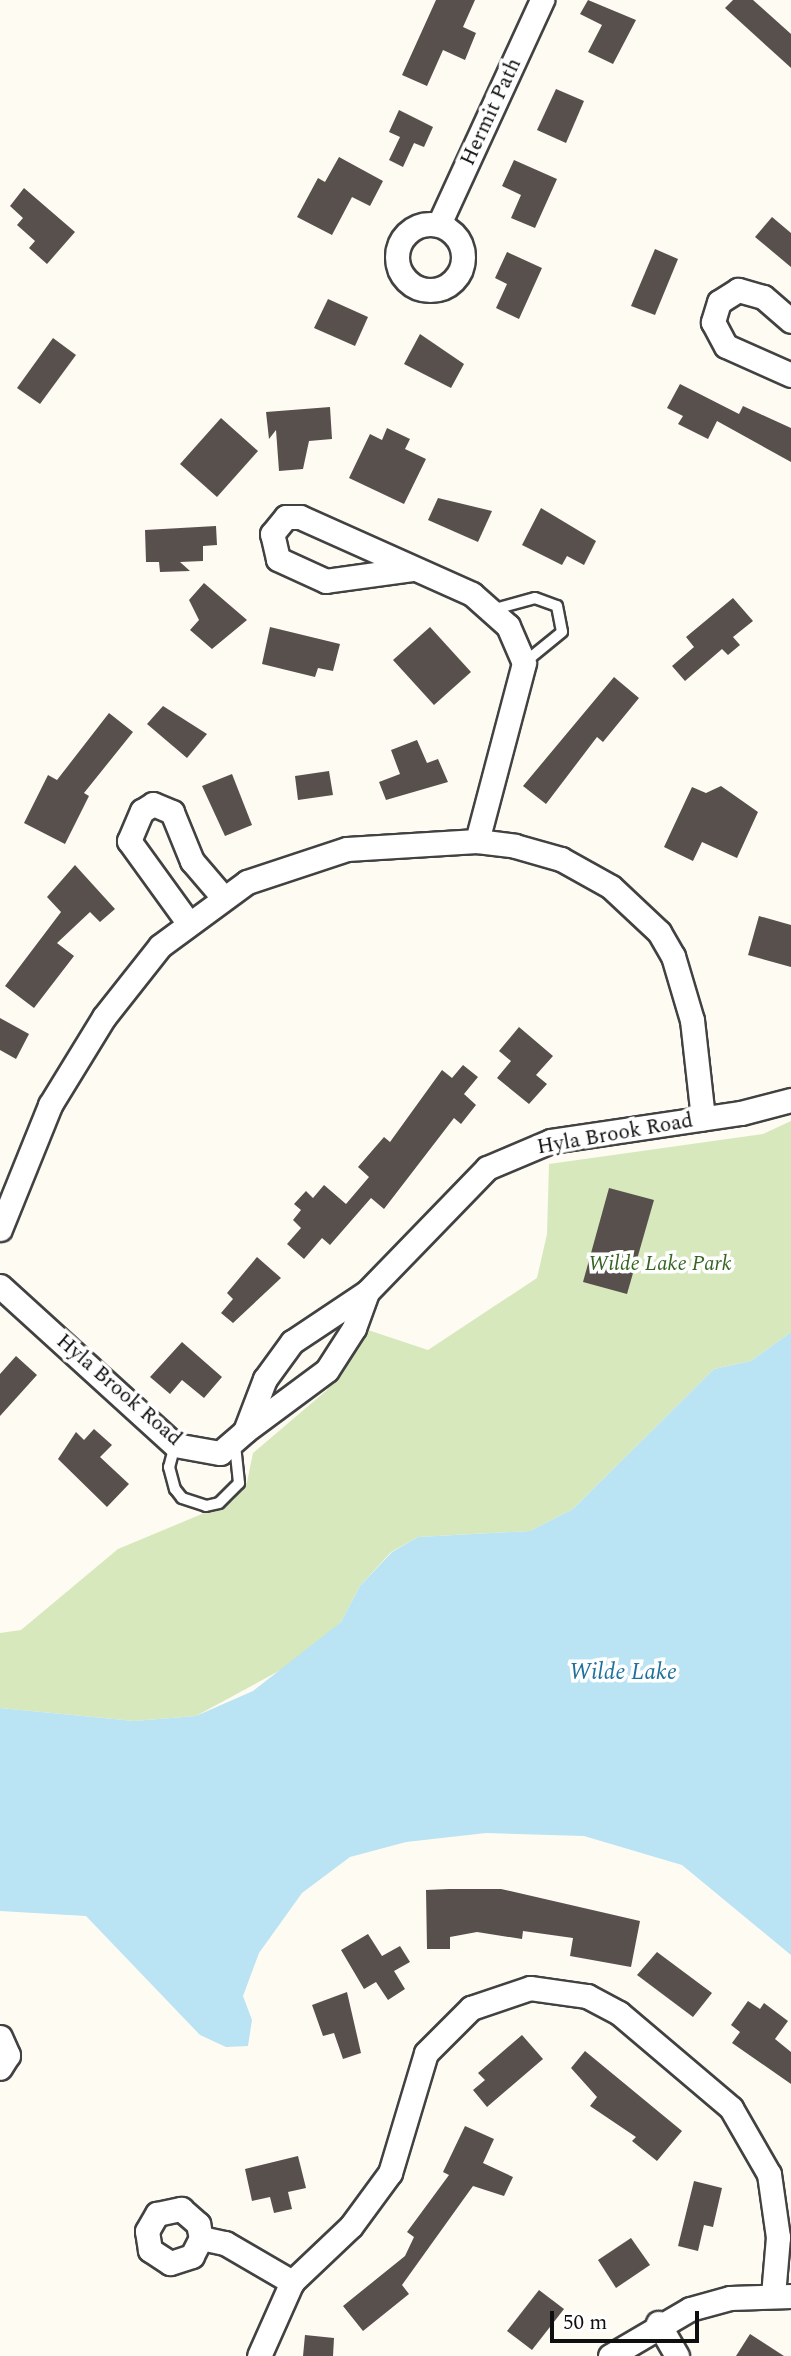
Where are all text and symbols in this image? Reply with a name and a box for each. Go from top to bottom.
street label: Hermit Path [455,54,527,170]
street label: Hyla Brook Road [535,1108,695,1160]
park label: Wilde Lake Park [588,1251,732,1277]
street label: Hyla Brook Road [51,1329,187,1451]
water label: Wilde Lake [569,1659,677,1687]
scale bar [553,2296,702,2340]
text: 50 m [563,2307,607,2339]

